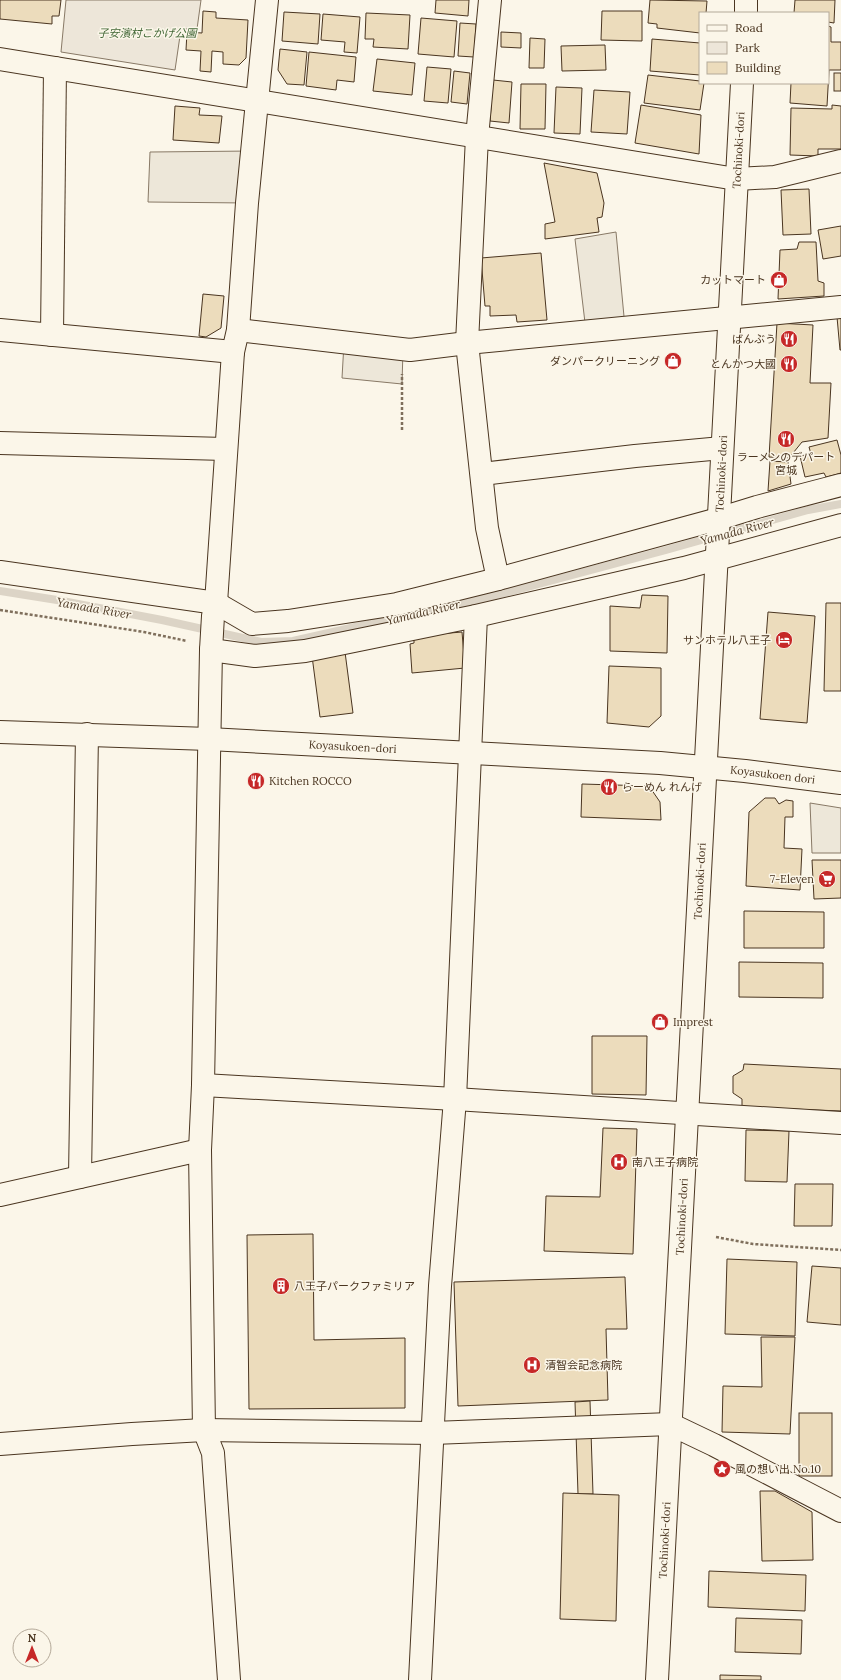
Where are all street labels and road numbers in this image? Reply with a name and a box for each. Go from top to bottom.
street label: Tochinoki-dori [729,111,747,189]
street label: Tochinoki-dori [712,435,730,512]
street label: Koyasukoen-dori [308,737,397,756]
street label: Koyasukoen dori [729,763,816,787]
street label: Tochinoki-dori [690,842,709,920]
street label: Tochinoki-dori [673,1178,691,1255]
street label: Tochinoki-dori [655,1501,673,1579]

